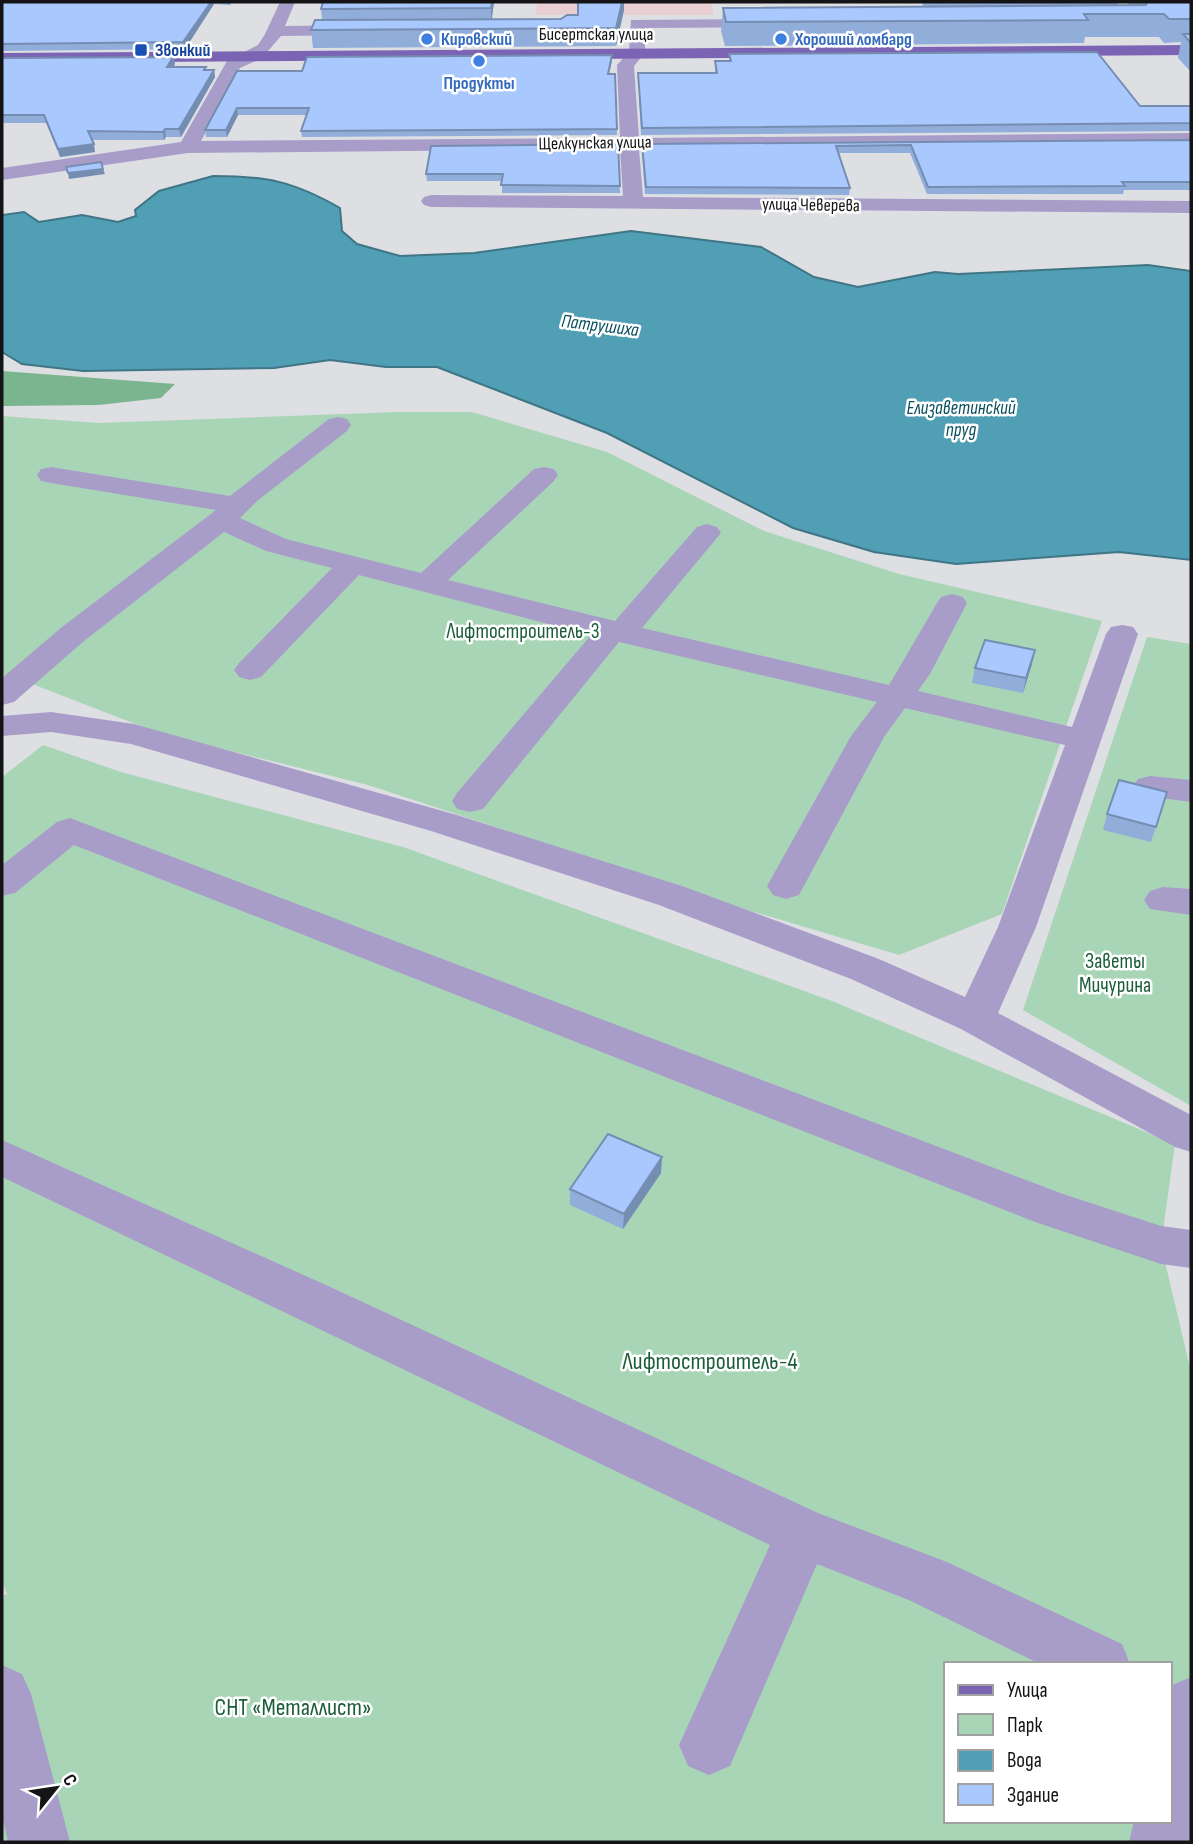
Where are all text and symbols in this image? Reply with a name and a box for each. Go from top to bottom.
street label: Бисертская улица [539,24,653,45]
place label: Кировский [441,29,512,50]
place label: Хороший ломбард [794,29,912,50]
marker: Кировский [419,31,435,47]
marker: Хороший ломбард [773,31,789,47]
place label: Звонкий [155,40,210,61]
marker: Звонкий [133,42,149,58]
marker: Продукты [471,53,487,69]
place label: Продукты [443,73,515,94]
street label: Щелкунская улица [538,132,652,154]
street label: улица Чеверева [762,194,860,216]
water label: Патрушиха [560,310,640,342]
water label: Елизаветинский пруд [907,397,1016,442]
park label: Лифтостроитель-3 [445,619,600,644]
park label: Заветы Мичурина [1079,949,1151,998]
park label: Лифтостроитель-4 [621,1347,798,1376]
legend [944,1662,1172,1823]
text: Улица [1007,1678,1048,1703]
park label: СНТ «Металлист» [215,1693,371,1722]
text: Парк [1007,1713,1042,1738]
text: Вода [1007,1748,1042,1773]
north arrow [21,1753,91,1823]
text: С [57,1770,82,1790]
text: Здание [1007,1783,1059,1808]

